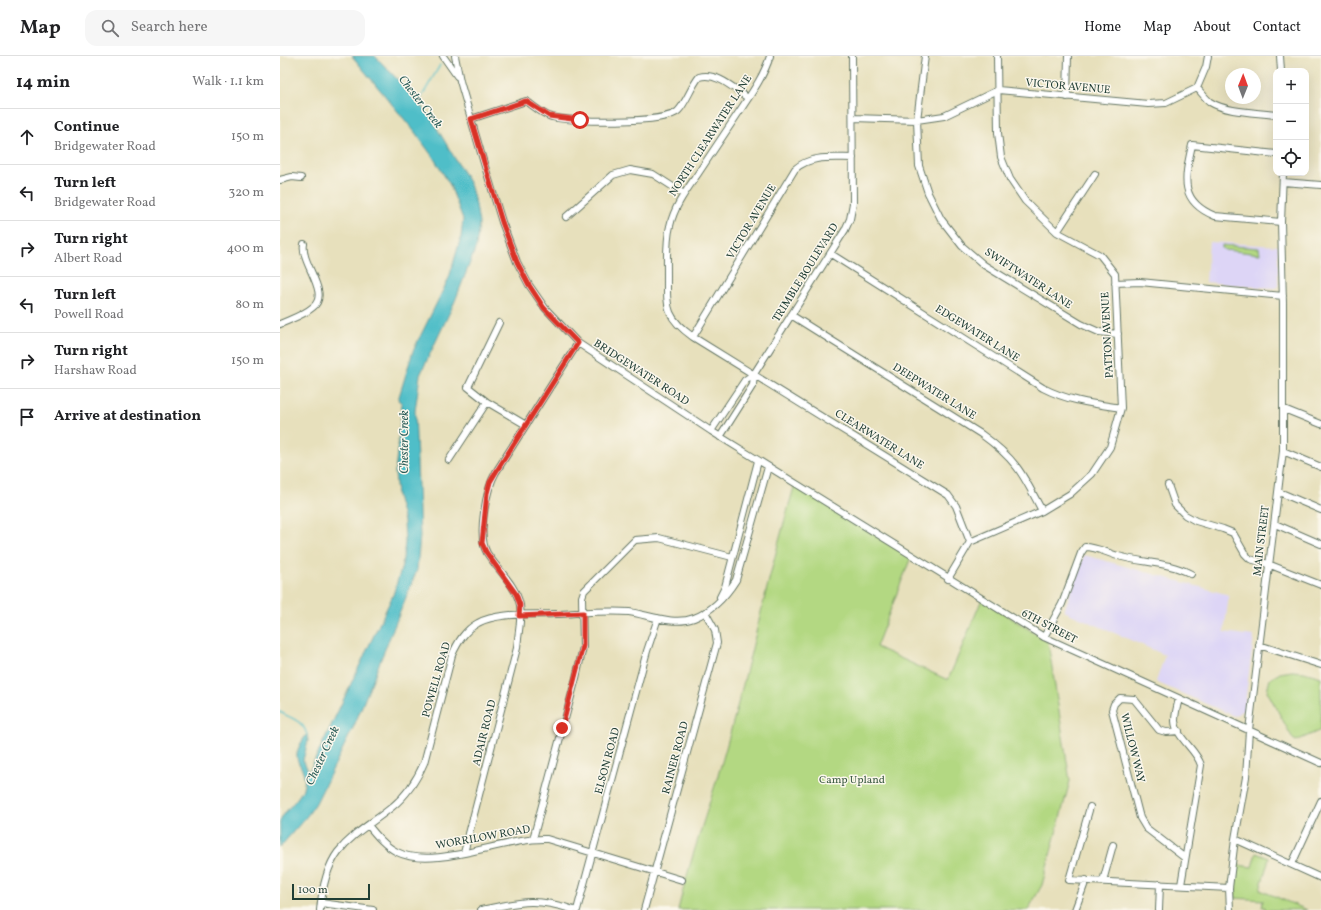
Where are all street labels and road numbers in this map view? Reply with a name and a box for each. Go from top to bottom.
street label: NORTH CLEARWATER LANE [666,72,756,200]
street label: VICTOR AVENUE [1025,76,1111,98]
street label: VICTOR AVENUE [724,181,781,262]
street label: TRIMBLE BOULEVARD [769,221,843,325]
street label: SWIFTWATER LANE [981,245,1075,313]
street label: PATTON AVENUE [1098,291,1118,379]
street label: EDGEWATER LANE [932,302,1022,366]
street label: BRIDGEWATER ROAD [590,336,692,410]
street label: DEEPWATER LANE [889,360,979,424]
street label: CLEARWATER LANE [832,407,927,474]
street label: MAIN STREET [1250,504,1274,577]
street label: 6TH STREET [1019,606,1080,648]
street label: POWELL ROAD [419,641,455,719]
street label: ADAIR ROAD [469,698,501,768]
street label: WILLOW WAY [1116,712,1148,785]
street label: RAINER ROAD [659,720,693,796]
street label: ELSON ROAD [592,726,624,796]
street label: WORRILOW ROAD [434,822,532,854]

